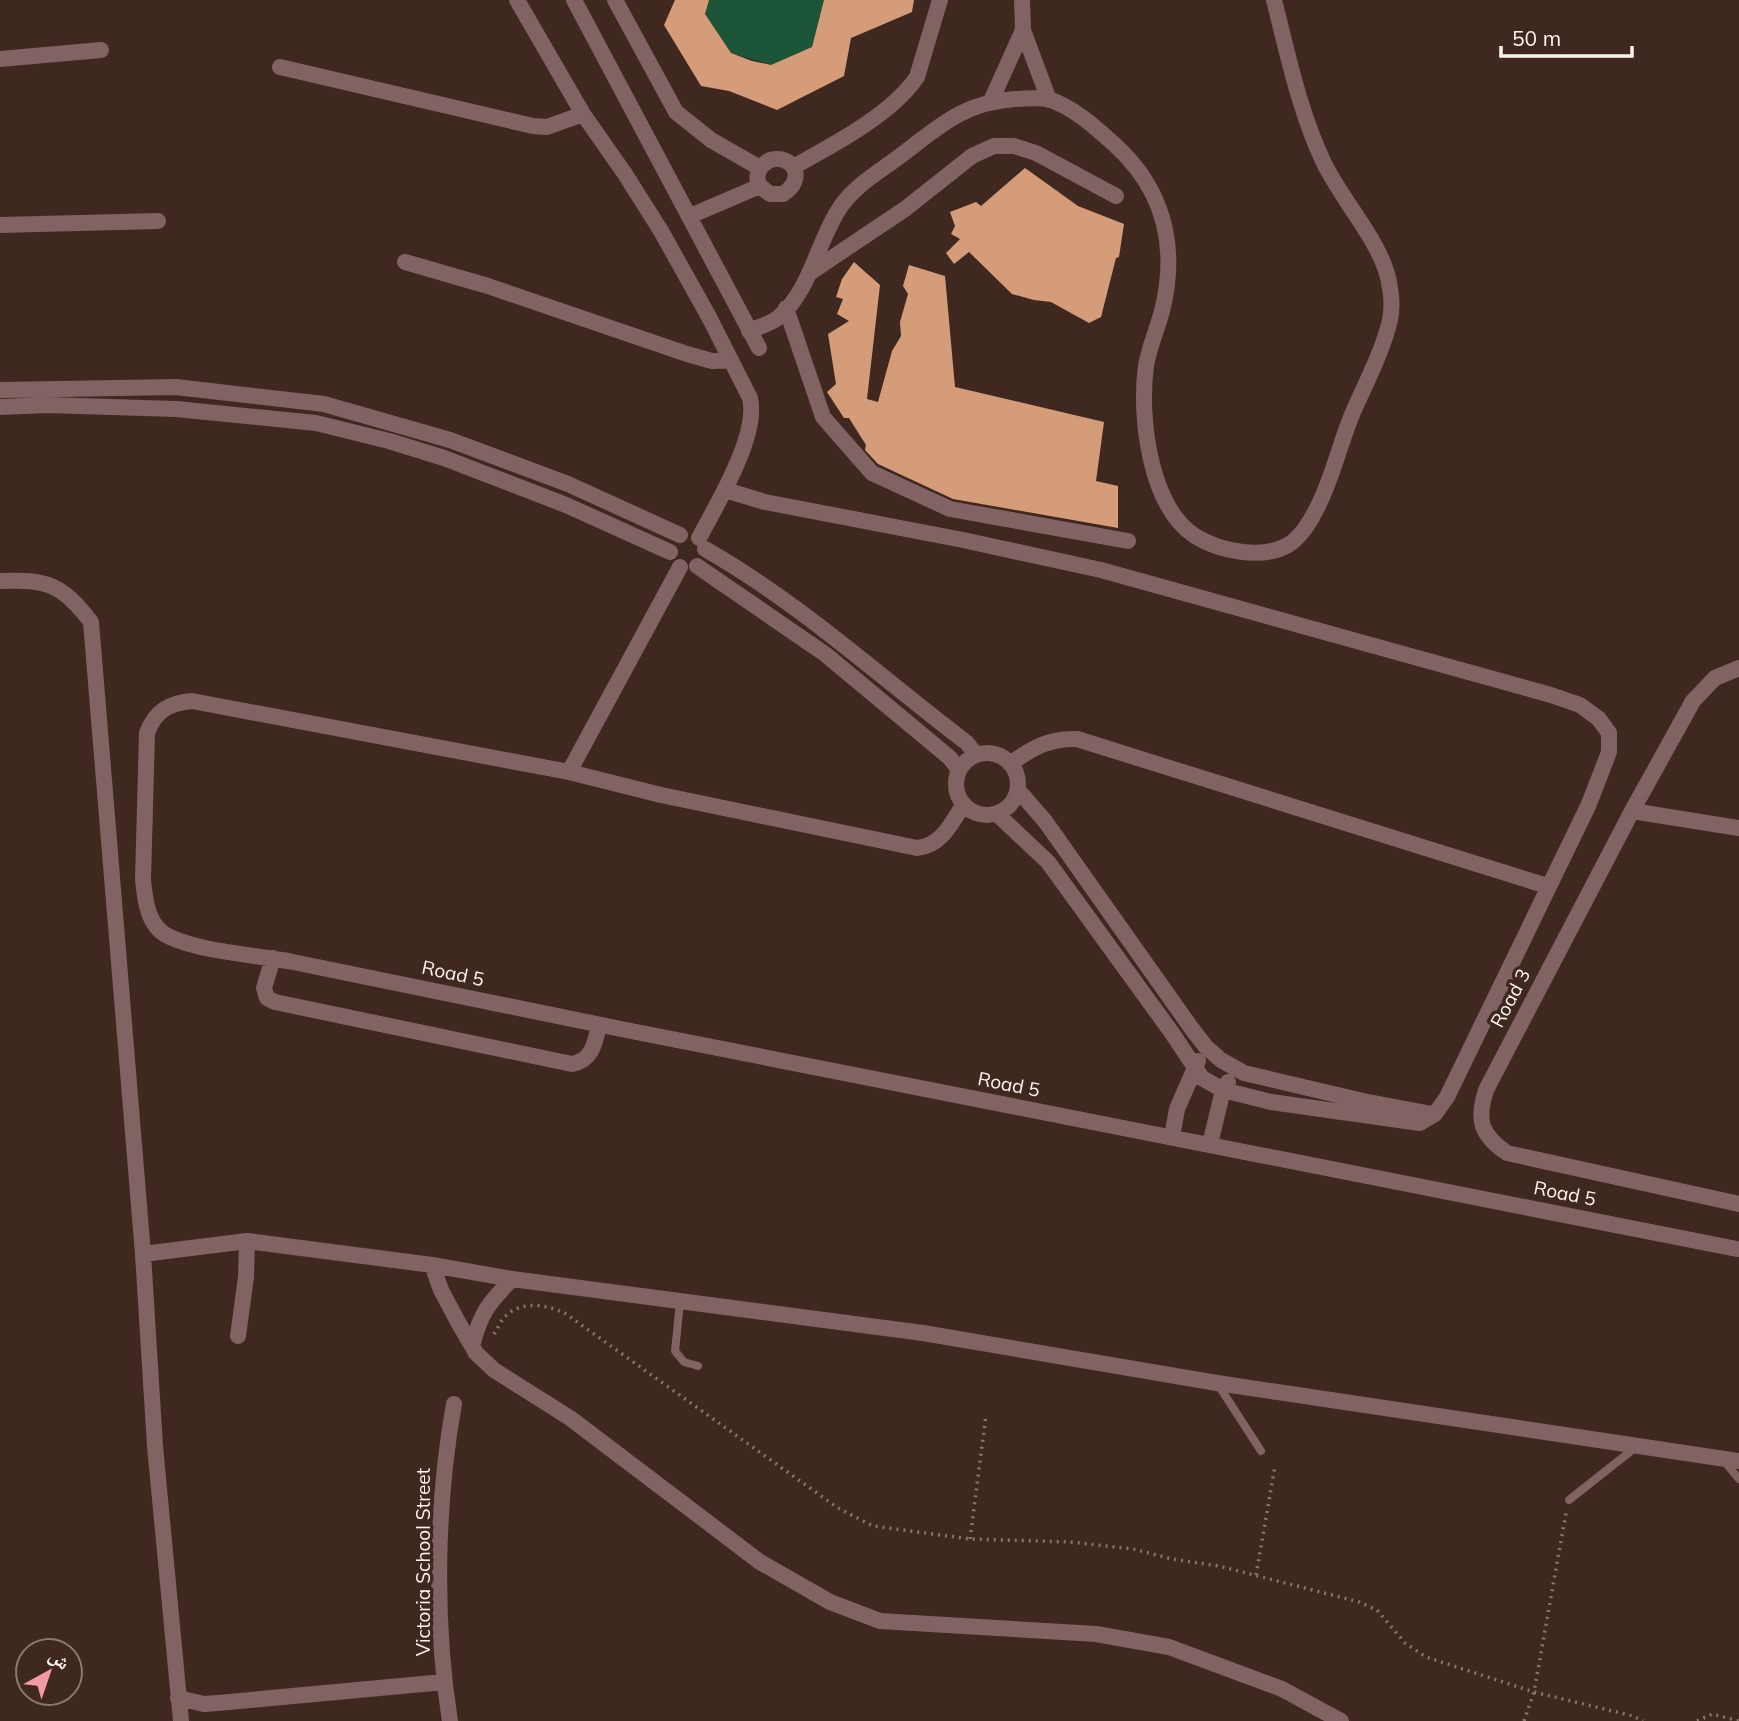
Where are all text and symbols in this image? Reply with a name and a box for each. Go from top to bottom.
scale bar [1501,14,1632,58]
text: 50 m [1512,25,1561,51]
street label: Road 5 [420,955,486,991]
street label: Road 3 [1485,965,1535,1031]
street label: Road 5 [976,1066,1042,1102]
street label: Road 5 [1532,1175,1598,1211]
street label: Victoria School Street [411,1467,435,1656]
north arrow [14,1637,84,1707]
text: ش [44,1643,75,1675]

